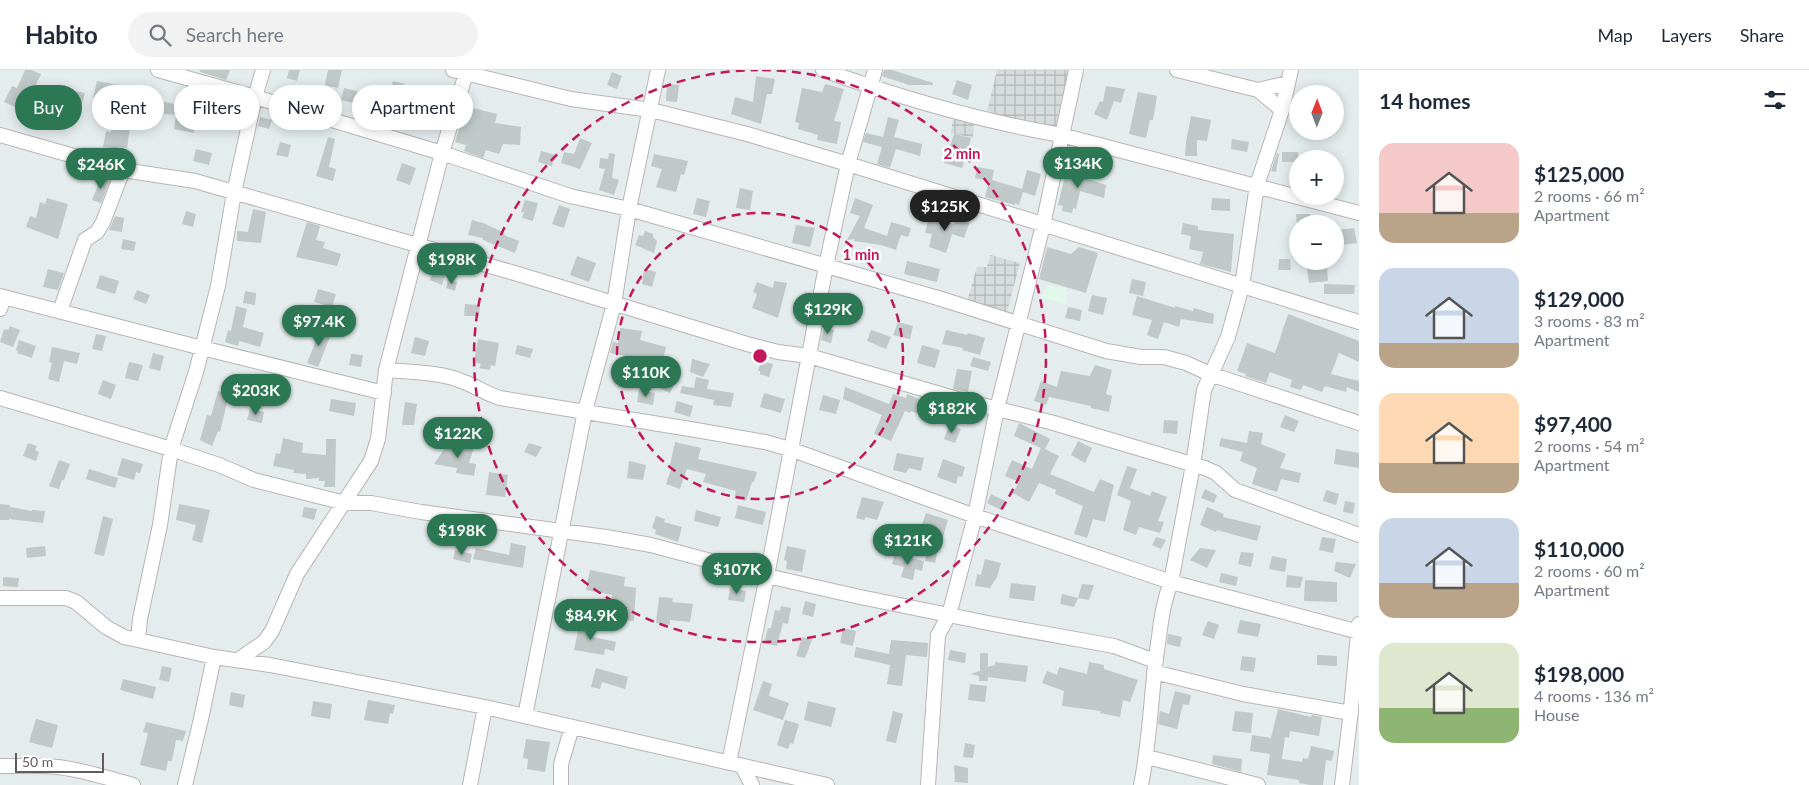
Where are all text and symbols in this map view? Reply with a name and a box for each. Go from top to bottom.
search box [128,12,478,57]
text: Habito [25,20,98,49]
icon: search [146,21,174,49]
text: Search here [186,23,284,46]
text: Map [1597,24,1633,46]
text: Layers [1661,24,1712,46]
text: Share [1740,24,1784,46]
chip: Buy [15,85,82,130]
chip: Rent [92,85,164,130]
chip: Filters [174,85,259,130]
chip: New [269,85,342,130]
chip: Apartment [352,85,473,130]
north arrow [1289,85,1344,140]
map controls [1289,85,1344,270]
icon: filters [1761,86,1789,114]
text: 14 homes [1379,88,1470,113]
text: 2 min [943,144,981,162]
pin: $134K [1043,146,1113,189]
pin: $246K [66,148,136,190]
button: + [1289,150,1344,205]
text: $134K [1054,153,1102,172]
text: $246K [77,154,125,173]
text: $125,000 [1534,161,1624,186]
icon: home [1419,163,1479,223]
text: 2 rooms · 66 m² [1534,186,1645,205]
pin: $125K [910,190,980,232]
text: $125K [921,196,969,215]
text: Apartment [1534,205,1609,224]
button: − [1289,215,1344,270]
pin: $198K [417,242,487,285]
text: 1 min [842,245,880,263]
text: $198K [428,249,476,268]
text: $129,000 [1534,286,1624,311]
icon: home [1419,288,1479,348]
pin: $129K [793,292,863,335]
text: $129K [804,299,852,318]
pin: $97.4K [278,304,360,347]
text: $97.4K [293,311,345,330]
text: 3 rooms · 83 m² [1534,311,1645,330]
text: Apartment [1534,330,1609,349]
centre of rings [751,347,769,365]
pin: $110K [611,356,681,398]
text: $110K [622,362,670,381]
pin: $203K [221,374,291,416]
text: $203K [232,380,280,399]
pin: $182K [917,392,987,434]
text: $182K [928,398,976,417]
text: $97,400 [1534,411,1612,436]
icon: home [1419,413,1479,473]
pin: $122K [423,416,493,459]
text: $122K [434,423,482,442]
text: 2 rooms · 54 m² [1534,436,1645,455]
text: Apartment [1534,455,1609,474]
pin: $198K [427,514,497,556]
text: $198K [438,520,486,539]
pin: $121K [873,524,943,566]
text: $121K [884,530,932,549]
text: $110,000 [1534,536,1624,561]
icon: home [1419,538,1479,598]
pin: $107K [702,552,772,595]
text: $107K [713,559,761,578]
text: 2 rooms · 60 m² [1534,561,1645,580]
text: Apartment [1534,580,1609,599]
pin: $84.9K [550,598,632,641]
text: $84.9K [565,605,617,624]
text: $198,000 [1534,661,1624,686]
icon: home [1419,663,1479,723]
text: 4 rooms · 136 m² [1534,686,1654,705]
text: House [1534,705,1579,724]
scale bar [15,750,104,773]
text: 50 m [22,753,53,770]

